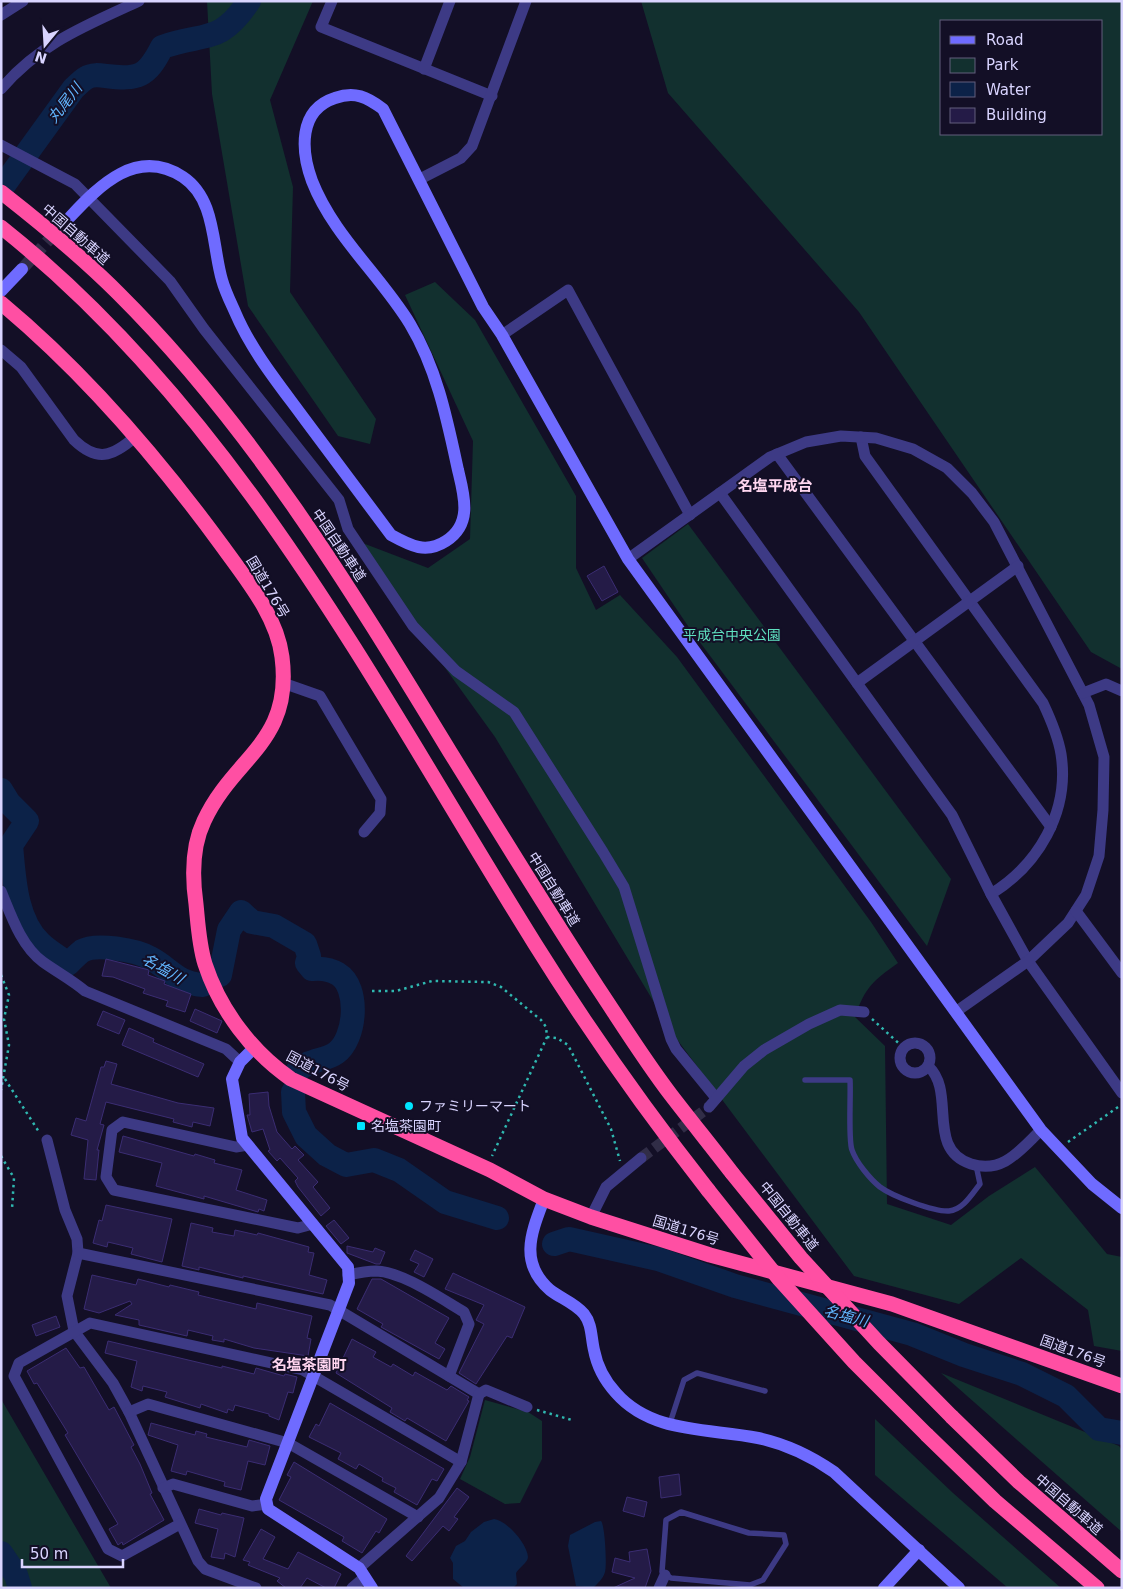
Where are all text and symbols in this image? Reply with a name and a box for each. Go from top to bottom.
north arrow [20,20,70,70]
legend [940,20,1103,135]
text: Road [986,31,1024,49]
text: N [33,48,49,67]
text: Park [986,56,1019,74]
water label: 丸尾川 [44,78,87,126]
text: Water [986,81,1031,99]
text: Building [986,106,1047,124]
street label: 中国自動車道 [39,200,113,268]
district label: 名塩平成台 [737,477,813,495]
street label: 中国自動車道 [309,506,369,584]
street label: 国道176号 [243,553,293,621]
park label: 平成台中央公園 [683,627,781,643]
street label: 中国自動車道 [525,849,583,929]
water label: 名塩川 [139,950,189,989]
street label: 国道176号 [284,1048,352,1094]
place label: ファミリーマート [419,1098,531,1114]
marker: ファミリーマート [403,1100,415,1112]
place label: 名塩茶園町 [371,1118,441,1134]
marker: 名塩茶園町 [355,1120,367,1132]
street label: 中国自動車道 [756,1178,822,1254]
street label: 国道176号 [651,1212,721,1248]
water label: 名塩川 [822,1301,872,1331]
street label: 国道176号 [1038,1332,1108,1370]
district label: 名塩茶園町 [271,1356,347,1374]
street label: 中国自動車道 [1032,1470,1106,1538]
scale bar [22,1536,124,1568]
text: 50 m [30,1545,68,1563]

